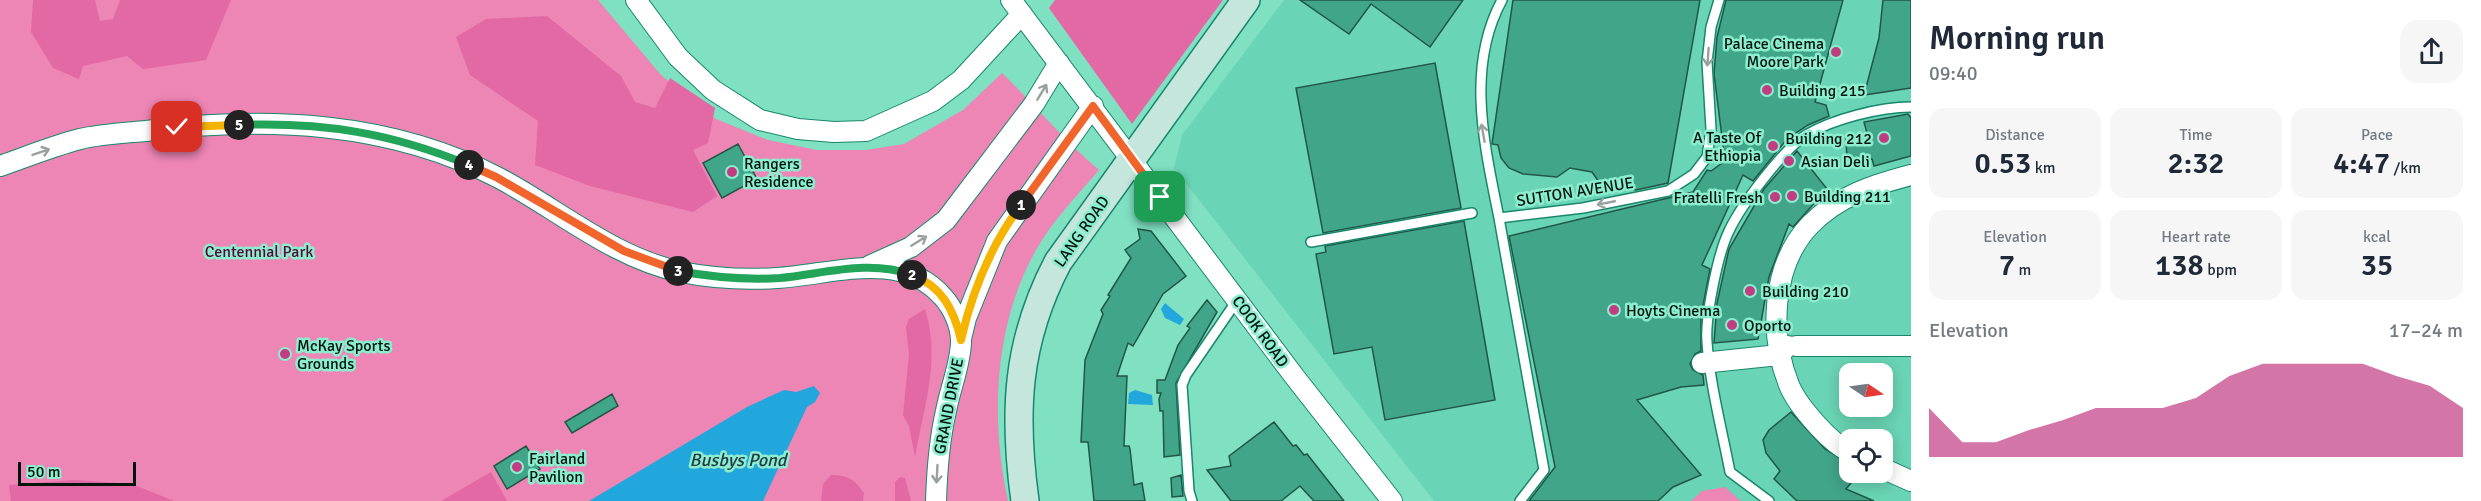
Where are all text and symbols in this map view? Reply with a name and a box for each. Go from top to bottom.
text: Morning run [1929,18,2105,59]
button: share [2400,20,2463,83]
place label: Palace Cinema Moore Park [1724,34,1824,72]
marker: Palace Cinema Moore Park [1829,45,1843,59]
one-way arrow [1702,47,1713,67]
text: 09:40 [1929,61,1978,86]
place label: Building 215 [1779,81,1866,101]
marker: Building 215 [1760,83,1774,97]
one-way arrow [1036,84,1048,101]
pin [151,101,202,152]
icon: check [160,110,193,143]
pin: 5 [224,110,254,140]
text: 5 [235,115,243,135]
one-way arrow [1478,124,1489,143]
text: Distance [1985,125,2045,145]
text: Time [2180,125,2212,145]
text: Pace [2361,125,2393,145]
place label: A Taste Of Ethiopia [1693,128,1762,166]
place label: Building 212 [1785,129,1872,149]
marker: Building 212 [1877,131,1891,145]
marker: A Taste Of Ethiopia [1766,139,1780,153]
text: 0.53 [1974,145,2031,182]
text: 2:32 [2167,145,2225,182]
text: 4:47 [2333,145,2390,182]
one-way arrow [31,146,50,157]
pin: 4 [454,150,484,180]
place label: Asian Deli [1801,152,1870,172]
place label: Rangers Residence [744,154,813,192]
marker: Asian Deli [1782,154,1796,168]
text: 4 [465,155,473,175]
text: km [2031,158,2056,178]
text: /km [2390,158,2421,178]
marker: Rangers Residence [725,165,739,179]
pin [1134,171,1185,222]
street label: SUTTON AVENUE [1515,173,1635,211]
icon: arrive [1143,180,1176,213]
place label: Building 211 [1804,187,1891,207]
place label: Fratelli Fresh [1674,188,1763,208]
marker: Building 211 [1785,189,1799,203]
pin: 1 [1006,190,1036,220]
marker: Fratelli Fresh [1768,190,1782,204]
street label: LANG ROAD [1050,192,1114,271]
text: 1 [1017,195,1025,215]
one-way arrow [1597,198,1616,209]
text: Elevation [1983,227,2047,247]
text: Heart rate [2161,227,2231,247]
text: kcal [2363,227,2391,247]
one-way arrow [910,235,927,247]
park label: Centennial Park [205,242,313,262]
text: 7 [1999,247,2015,284]
text: 138 [2155,247,2204,284]
text: 35 [2361,247,2393,284]
pin: 3 [663,256,693,286]
pin: 2 [897,260,927,290]
text: m [2015,260,2031,280]
text: bpm [2204,260,2237,280]
text: 3 [674,261,682,281]
text: 2 [908,265,916,285]
place label: Building 210 [1762,282,1849,302]
marker: Building 210 [1743,284,1757,298]
street label: COOK ROAD [1228,292,1293,371]
place label: Hoyts Cinema [1626,301,1720,321]
marker: Hoyts Cinema [1607,303,1621,317]
place label: Oporto [1744,316,1791,336]
marker: Oporto [1725,318,1739,332]
text: Elevation [1929,318,2009,343]
text: 17–24 m [2389,318,2463,343]
place label: McKay Sports Grounds [297,336,390,374]
marker: McKay Sports Grounds [278,347,292,361]
street label: GRAND DRIVE [930,356,968,456]
north arrow [1839,363,1893,417]
map controls [1839,363,1893,483]
button: locate [1839,429,1893,483]
place label: Fairland Pavilion [529,449,585,487]
water label: Busbys Pond [690,449,789,471]
scale bar [18,459,136,486]
marker: Fairland Pavilion [510,460,524,474]
text: 50 m [27,462,61,482]
one-way arrow [931,463,942,483]

